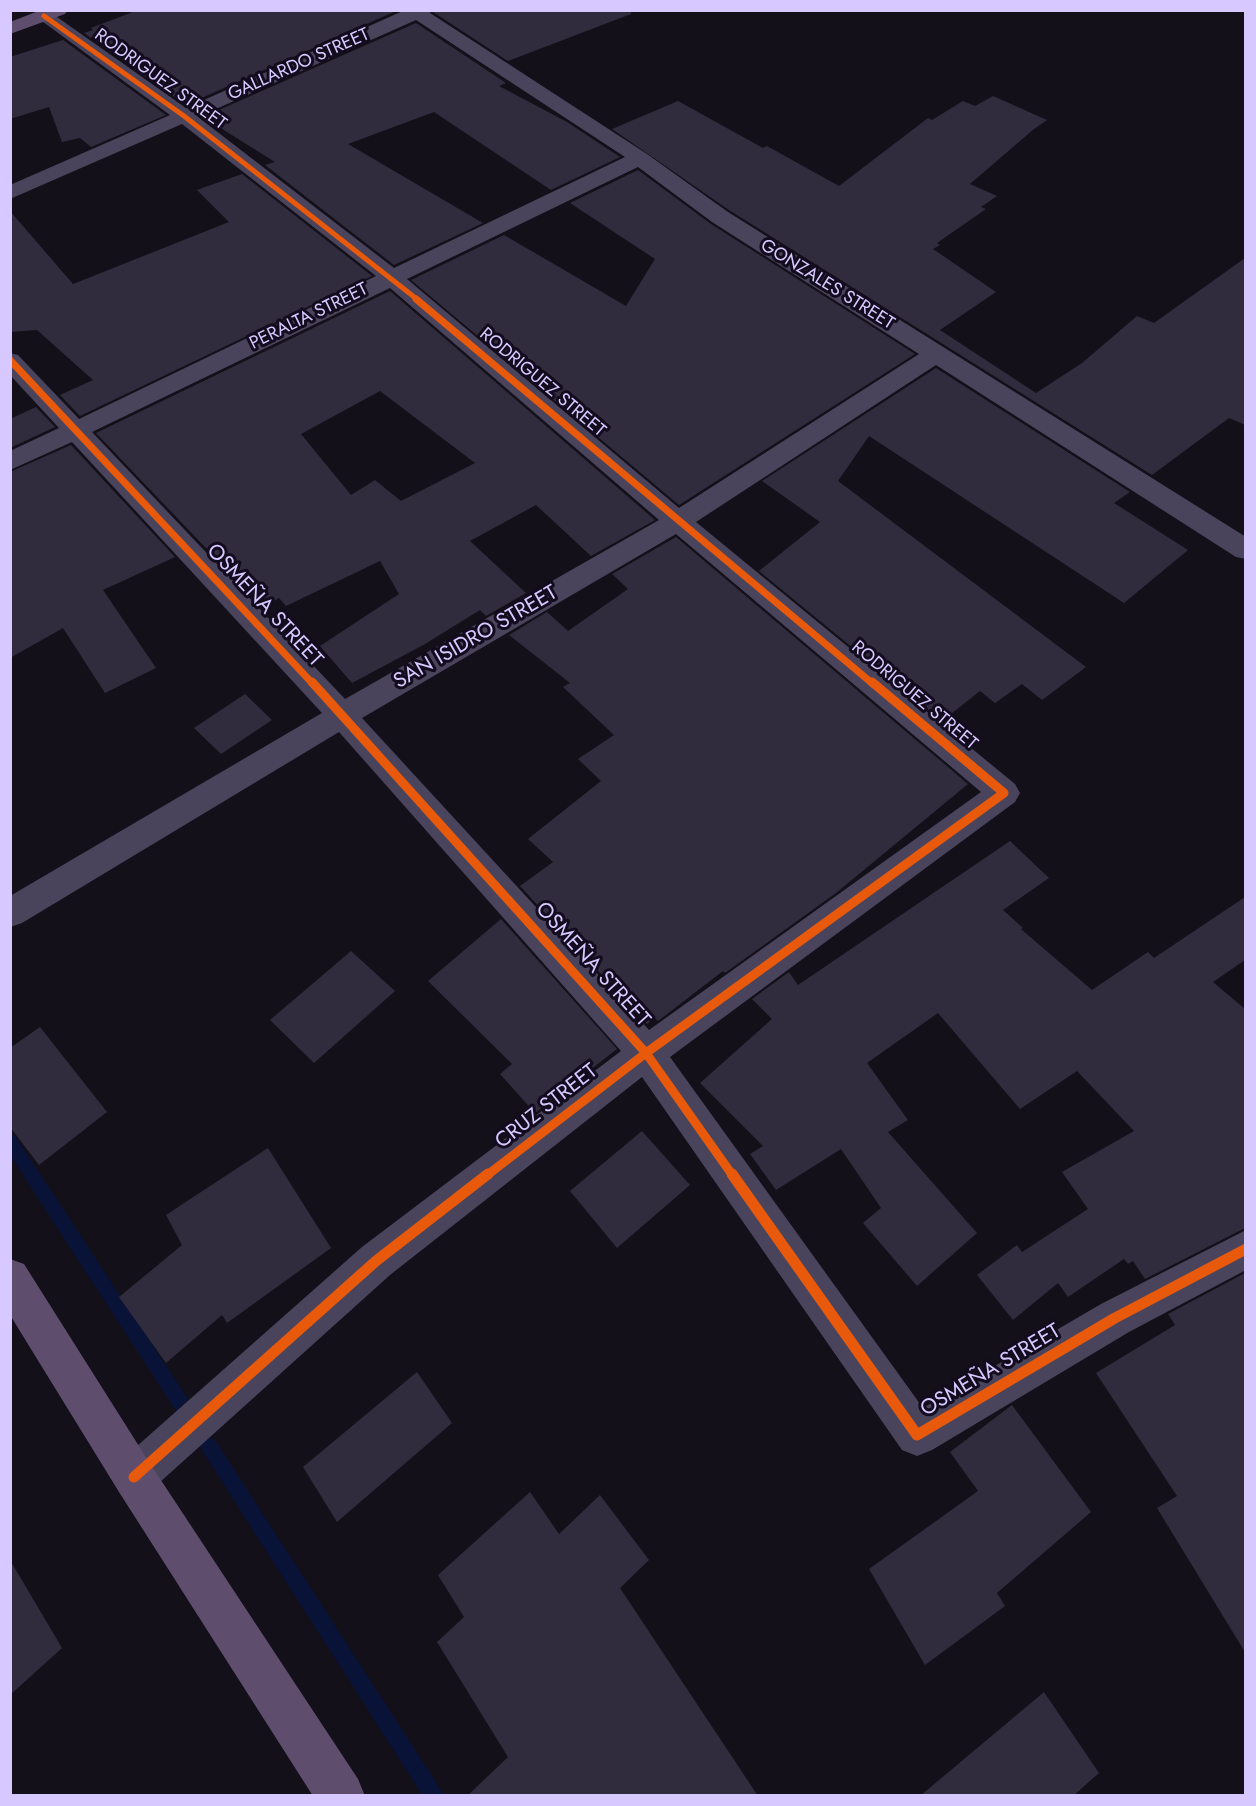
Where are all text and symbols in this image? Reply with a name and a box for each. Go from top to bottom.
street label: GALLARDO STREET [225,24,373,106]
street label: RODRIGUEZ STREET [90,25,230,135]
street label: GONZALES STREET [756,235,898,335]
street label: PERALTA STREET [246,279,372,355]
street label: RODRIGUEZ STREET [475,324,609,442]
street label: OSMEÑA STREET [201,539,327,673]
street label: SAN ISIDRO STREET [390,581,562,695]
street label: RODRIGUEZ STREET [847,637,981,755]
street label: OSMEÑA STREET [529,897,655,1033]
street label: CRUZ STREET [491,1059,603,1155]
street label: OSMEÑA STREET [916,1319,1066,1423]

